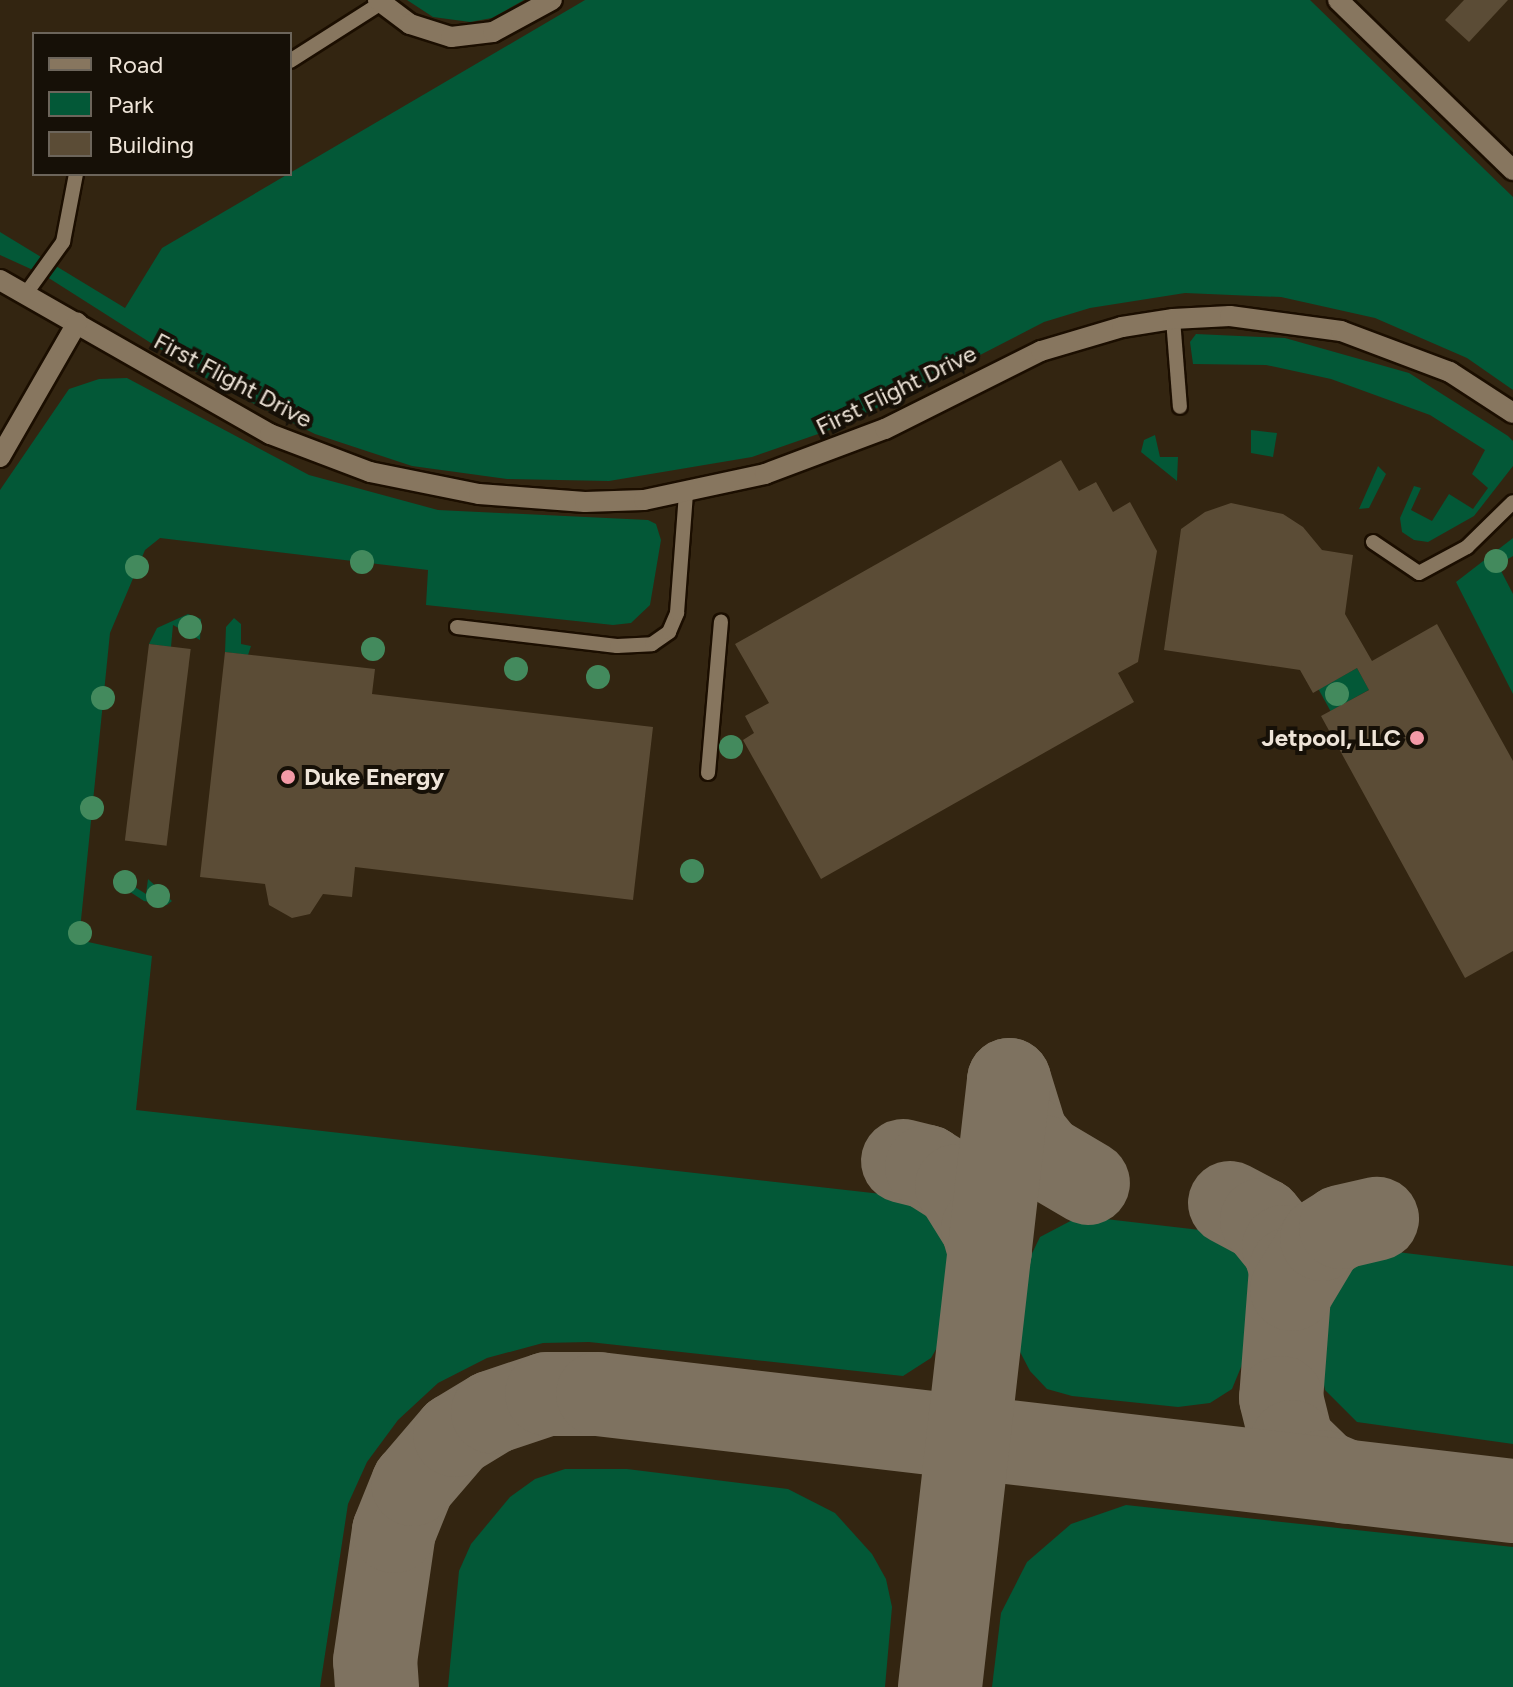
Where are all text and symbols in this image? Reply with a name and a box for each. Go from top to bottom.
legend [32,32,292,176]
text: Road [108,50,163,79]
text: Park [108,90,154,119]
text: Building [108,130,194,159]
street label: First Flight Drive [149,326,317,434]
street label: First Flight Drive [811,339,981,441]
place label: Jetpool, LLC [1262,724,1401,752]
marker: Jetpool, LLC [1408,729,1426,747]
place label: Duke Energy [304,763,444,791]
marker: Duke Energy [279,768,297,786]

